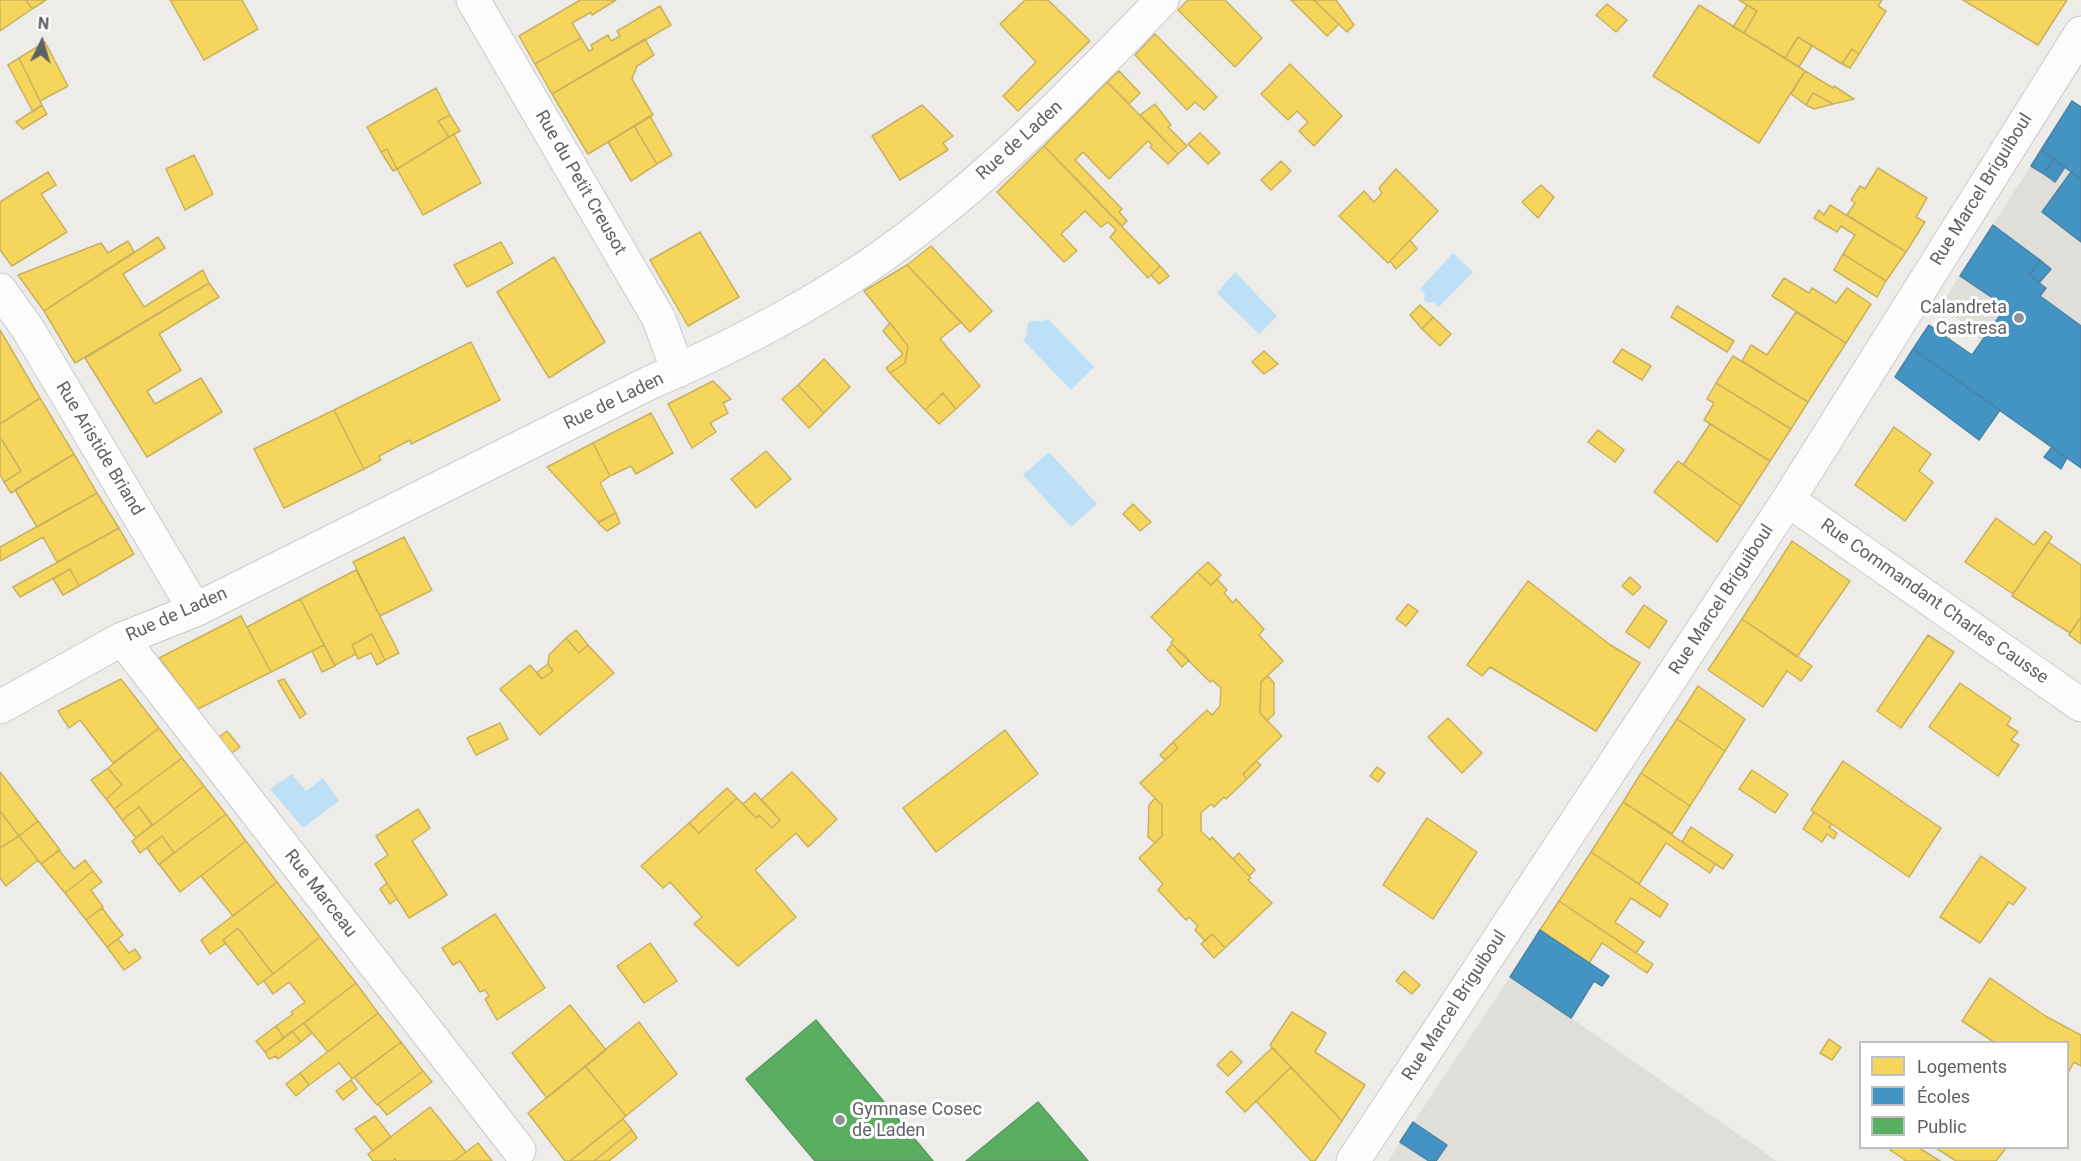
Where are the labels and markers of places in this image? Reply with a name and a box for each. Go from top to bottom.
place label: Calandreta Castresa [1920,297,2007,340]
marker: Calandreta Castresa [2012,311,2026,325]
place label: Gymnase Cosec de Laden [852,1099,982,1142]
marker: Gymnase Cosec de Laden [833,1113,847,1127]

